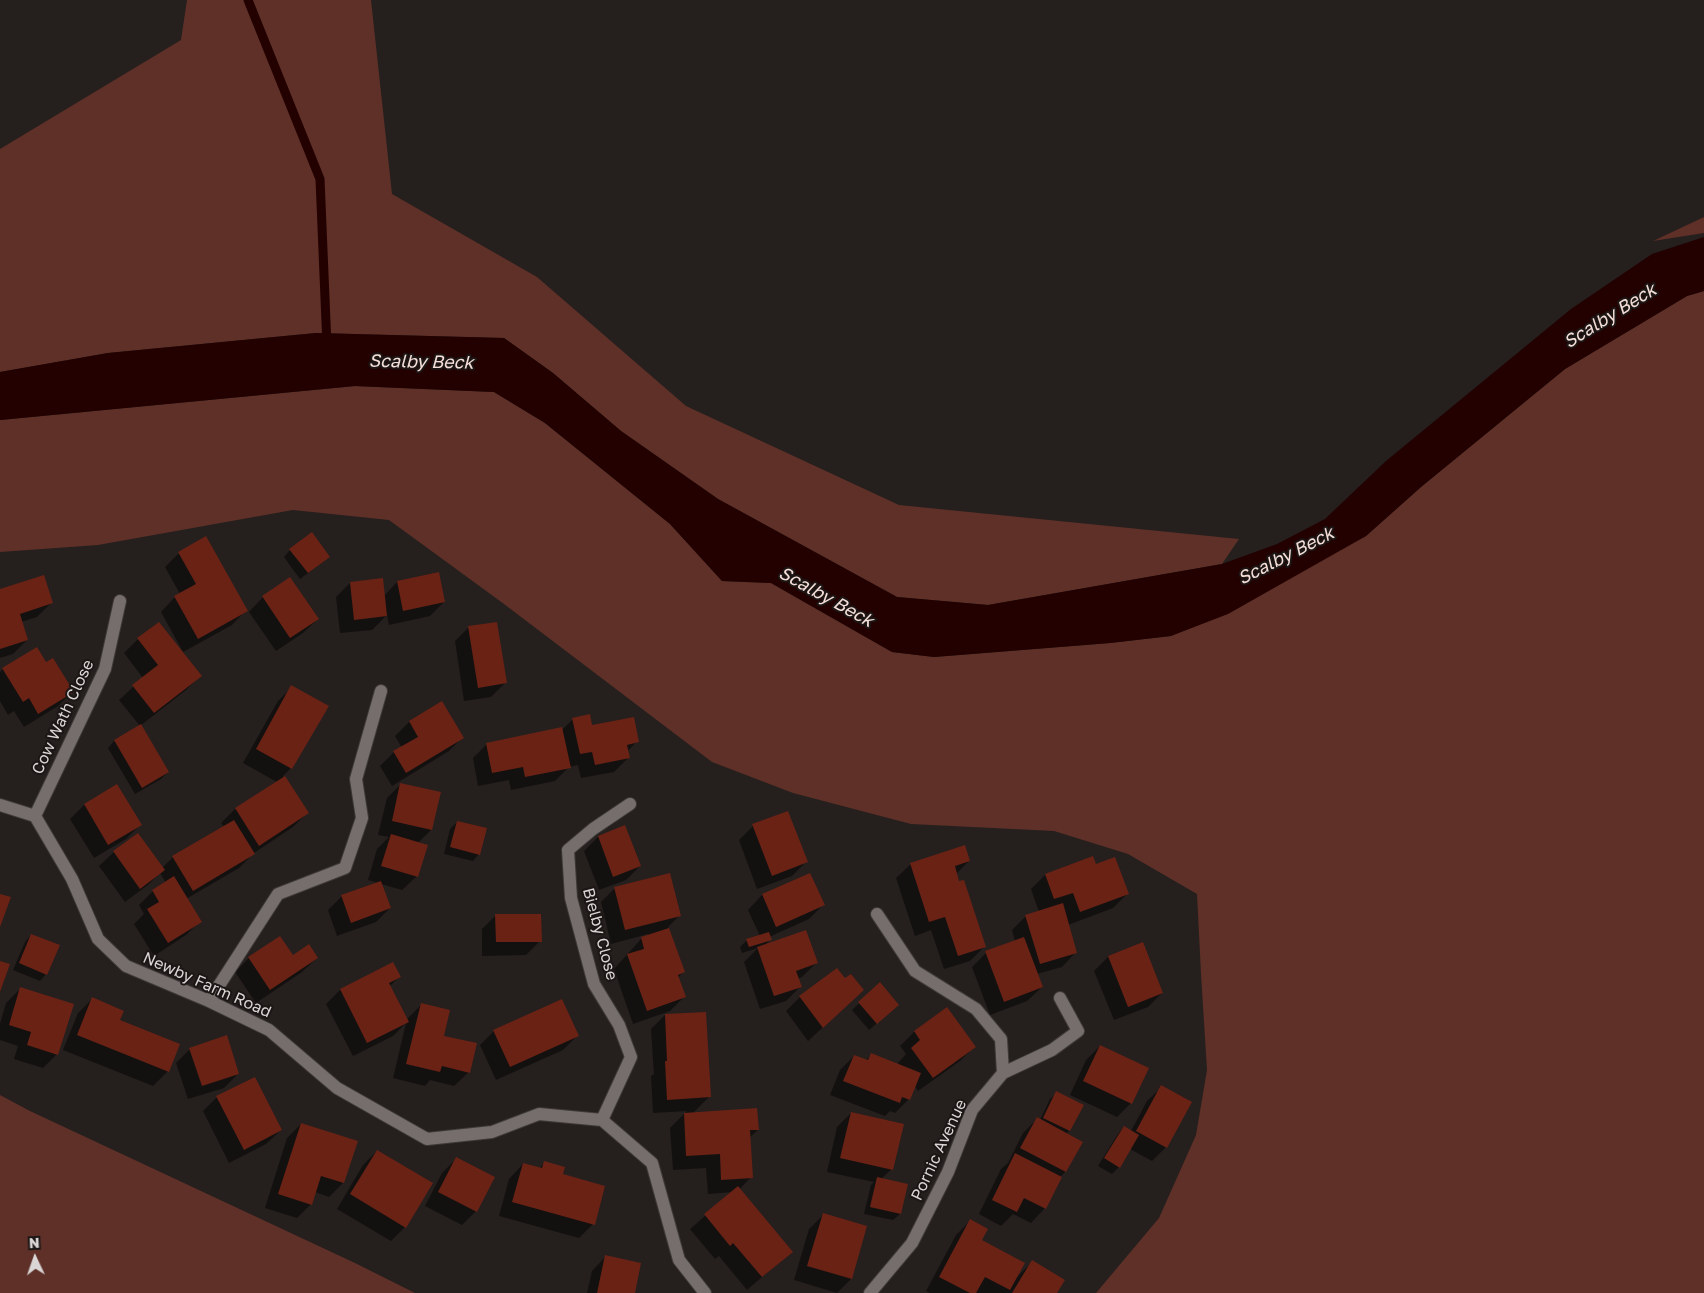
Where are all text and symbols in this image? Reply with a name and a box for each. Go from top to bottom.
water label: Scalby Beck [1560,279,1660,353]
water label: Scalby Beck [368,350,474,374]
water label: Scalby Beck [1234,523,1338,589]
water label: Scalby Beck [775,562,877,632]
street label: Cow Wath Close [28,657,98,777]
street label: Bielby Close [578,886,622,982]
street label: Newby Farm Road [140,948,274,1022]
street label: Pornic Avenue [907,1096,971,1204]
north arrow [10,1233,60,1283]
text: N [28,1234,40,1251]

